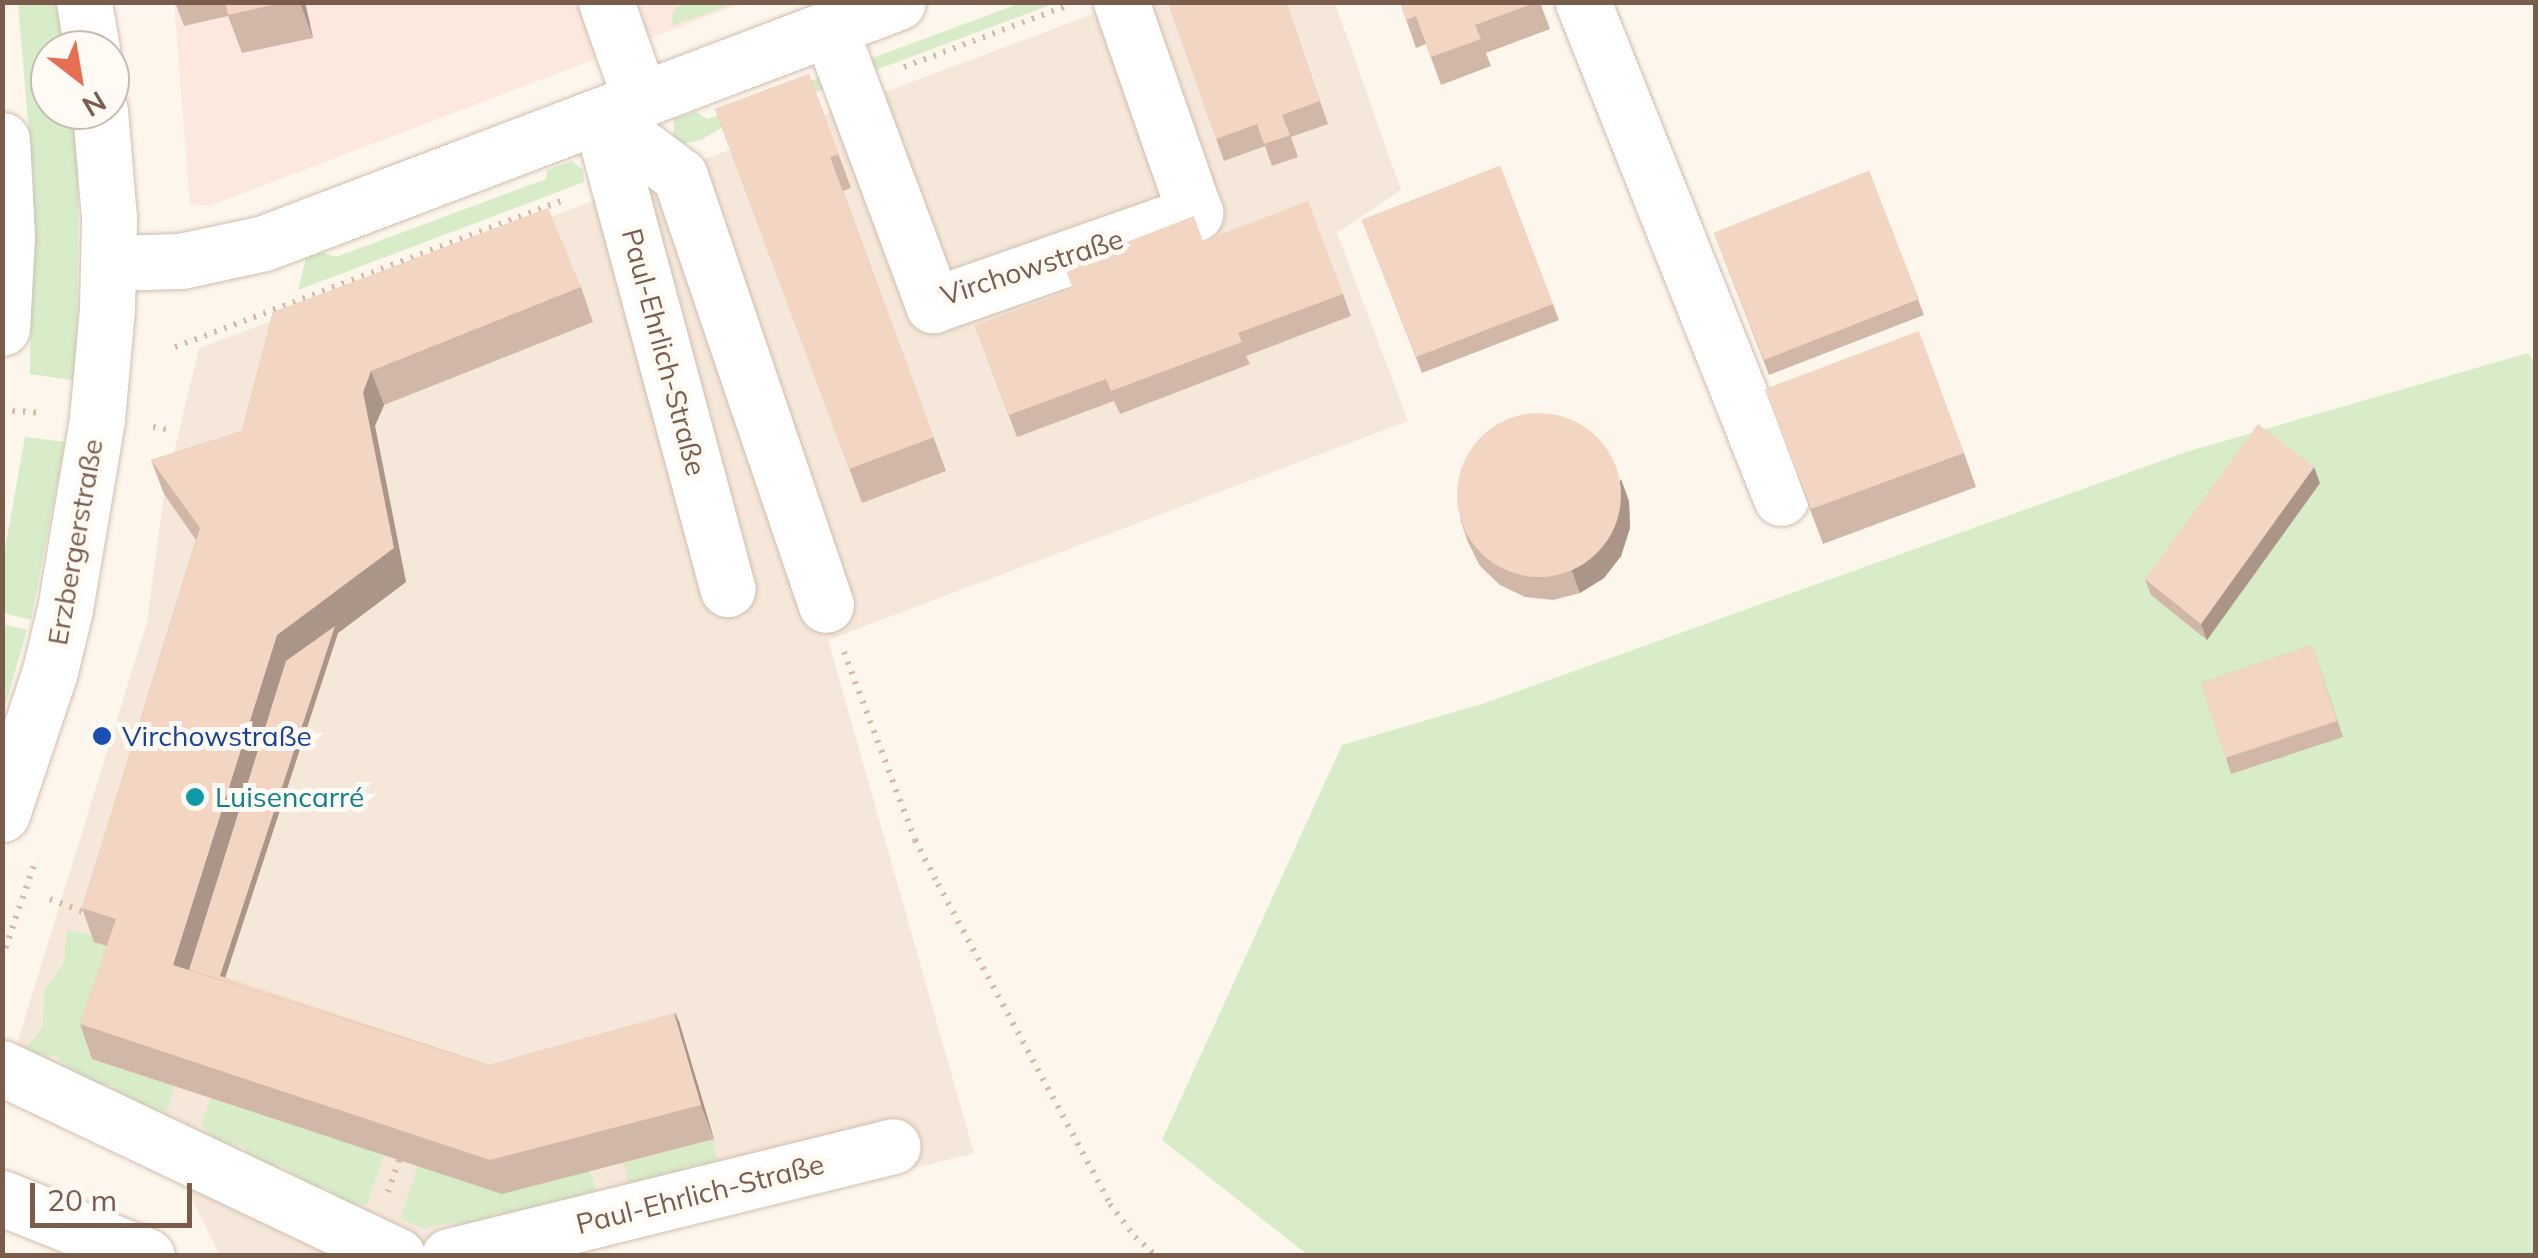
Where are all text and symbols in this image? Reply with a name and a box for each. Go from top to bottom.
north arrow [30,30,130,130]
text: N [77,84,113,125]
street label: Virchowstraße [937,222,1127,312]
street label: Paul-Ehrlich-Straße [615,225,713,479]
street label: Erzbergerstraße [40,436,110,648]
place label: Virchowstraße [122,719,312,753]
marker: Virchowstraße [91,725,113,747]
place label: Luisencarré [215,780,364,814]
marker: Luisencarré [184,786,206,808]
street label: Paul-Ehrlich-Straße [573,1147,827,1241]
scale bar [35,1163,198,1225]
text: 20 m [47,1181,117,1219]

